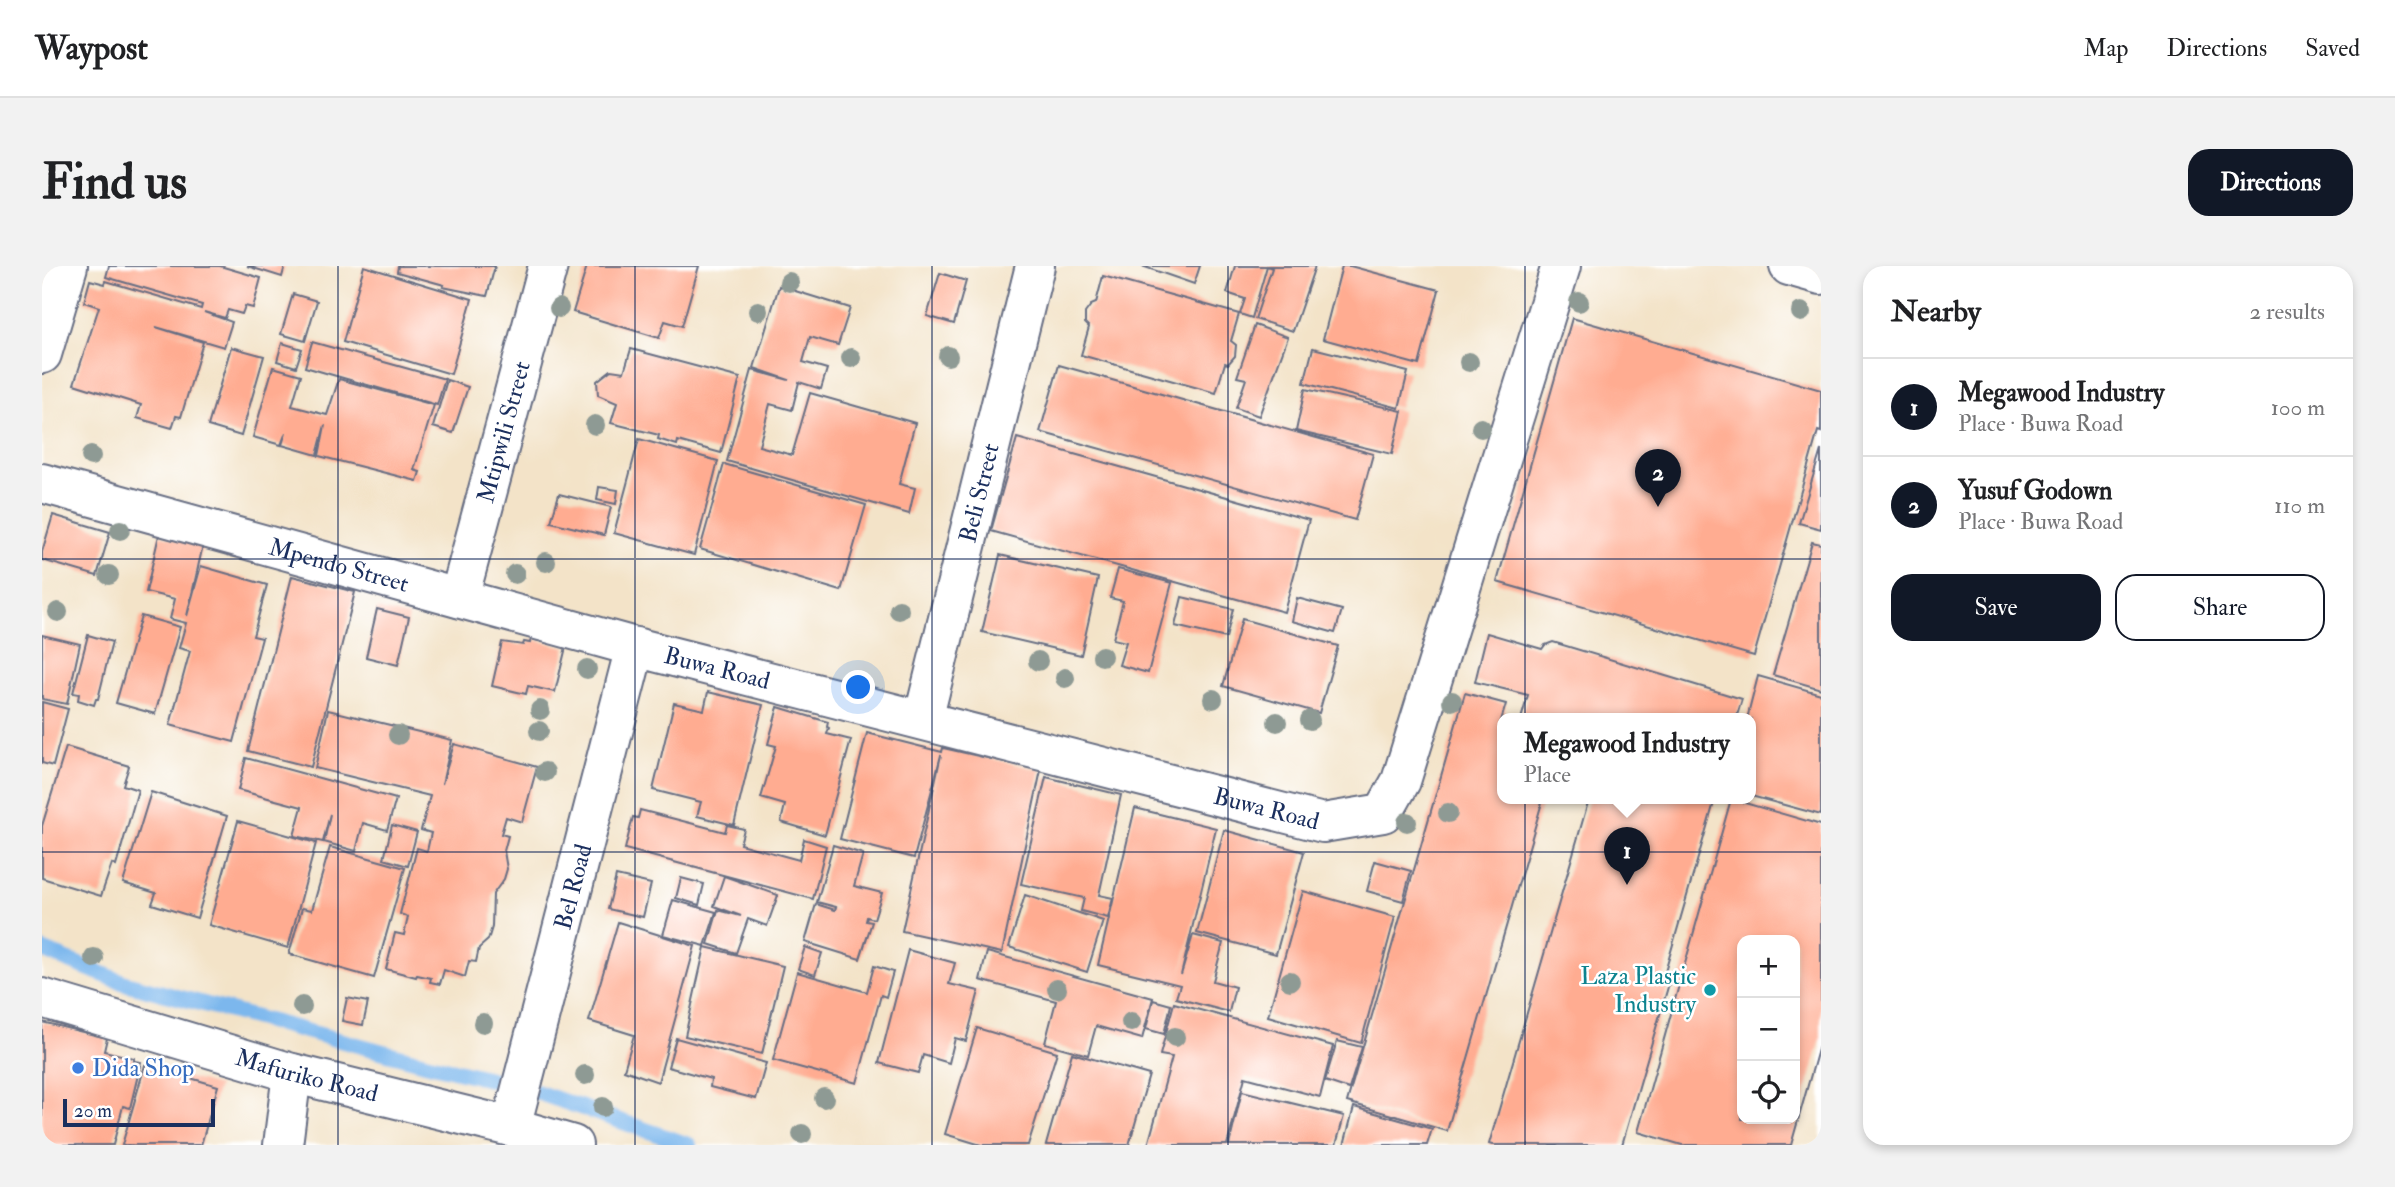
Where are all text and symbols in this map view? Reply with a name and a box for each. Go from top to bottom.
text: Waypost [35,28,148,69]
text: Map [2083,33,2128,64]
text: Directions [2166,33,2267,64]
text: Saved [2305,33,2360,64]
button: Directions [2188,149,2353,216]
text: Find us [42,152,187,213]
text: Nearby [1891,293,1981,330]
text: 2 results [2250,297,2325,326]
street label: Mtipwili Street [470,357,537,506]
text: Megawood Industry [1958,377,2165,409]
text: 1 [1910,393,1918,422]
text: 100 m [2271,393,2325,422]
text: Place · Buwa Road [1958,409,2123,438]
street label: Beli Street [952,440,1006,546]
pin: 2 [1635,449,1681,507]
text: Yusuf Godown [1958,475,2112,507]
text: 2 [1908,491,1920,520]
text: 110 m [2274,491,2325,520]
text: Place · Buwa Road [1958,507,2123,536]
street label: Mpendo Street [265,531,412,599]
button: Save [1891,574,2101,641]
button: Share [2115,574,2325,641]
street label: Buwa Road [661,640,773,696]
your location [841,670,875,704]
popup [1497,713,1756,804]
text: Megawood Industry [1523,728,1730,760]
text: Place [1523,760,1571,789]
street label: Buwa Road [1210,780,1323,837]
pin: 1 [1604,827,1650,885]
street label: Bel Road [547,841,599,933]
map controls [1737,935,1800,1124]
button: + [1737,935,1800,998]
place label: Laza Plastic Industry [1580,961,1696,1020]
marker: Laza Plastic Industry [1702,982,1718,998]
button: − [1737,998,1800,1061]
street label: Mafuriko Road [232,1041,382,1109]
place label: Dida Shop [92,1053,194,1084]
marker: Dida Shop [70,1060,86,1076]
button: locate [1737,1061,1800,1124]
scale bar [63,1096,215,1128]
text: 20 m [74,1099,112,1123]

